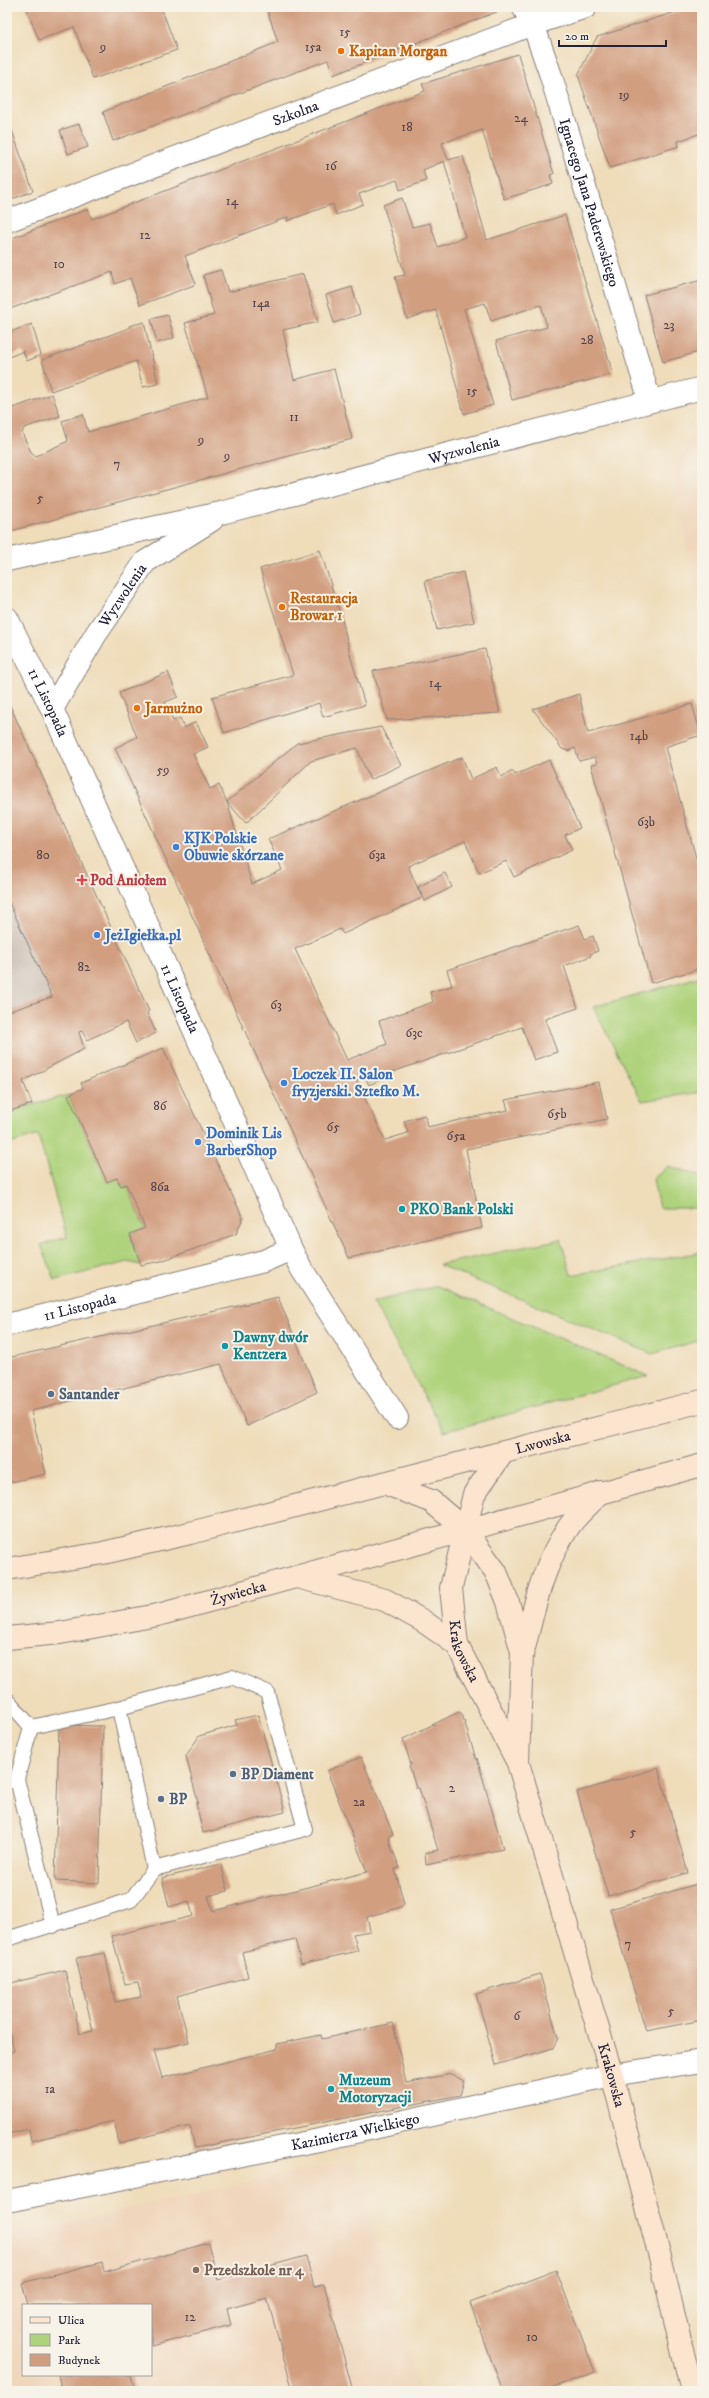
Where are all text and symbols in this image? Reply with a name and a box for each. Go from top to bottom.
scale bar [559,22,666,48]
house number: 15 [339,24,351,40]
text: 20 m [565,29,589,44]
house number: 9 [99,39,106,55]
house number: 15a [305,39,322,55]
place label: Kapitan Morgan [349,42,447,61]
marker: Kapitan Morgan [336,46,346,56]
house number: 19 [618,87,630,103]
street label: Szkolna [270,96,322,130]
house number: 24 [514,110,528,126]
street label: Ignacego Jana Paderewskiego [555,116,624,289]
house number: 18 [401,119,413,135]
house number: 16 [325,158,338,174]
house number: 14 [226,193,239,209]
house number: 12 [139,227,151,243]
house number: 10 [53,256,65,272]
house number: 14a [252,295,270,311]
house number: 23 [663,317,675,333]
house number: 28 [581,332,593,348]
house number: 15 [466,383,478,399]
house number: 11 [289,409,299,425]
street label: Wyzwolenia [425,431,502,468]
house number: 9 [197,432,204,448]
house number: 9 [223,448,230,464]
house number: 7 [114,456,121,472]
house number: 5 [37,490,44,506]
street label: Wyzwolenia [94,559,151,631]
place label: Restauracja Browar 1 [290,589,359,625]
marker: Restauracja Browar 1 [277,602,287,612]
street label: 11 Listopada [24,665,73,740]
house number: 14 [429,675,442,691]
place label: Jarmużno [143,699,203,718]
marker: Jarmużno [132,703,142,713]
house number: 14b [630,728,648,744]
house number: 59 [157,762,169,778]
house number: 63b [637,814,655,830]
place label: KJK Polskie Obuwie skórzane [184,829,285,865]
marker: KJK Polskie Obuwie skórzane [171,842,181,852]
house number: 80 [36,847,50,863]
house number: 63a [368,847,386,863]
place label: Pod Aniołem [90,871,168,890]
marker: Pod Aniołem [77,875,87,885]
place label: JeżIgiełka.pl [103,926,181,945]
marker: JeżIgiełka.pl [92,930,102,940]
house number: 82 [78,959,91,975]
street label: 11 Listopada [156,961,204,1037]
house number: 63 [270,997,282,1013]
house number: 63c [405,1025,423,1041]
place label: Loczek II. Salon fryzjerski. Sztefko M. [291,1065,420,1101]
marker: Loczek II. Salon fryzjerski. Sztefko M. [279,1078,289,1088]
house number: 86 [153,1098,168,1114]
house number: 65b [547,1106,567,1122]
house number: 65 [326,1119,340,1135]
place label: Dominik Lis BarberShop [206,1124,282,1160]
house number: 65a [447,1128,466,1144]
marker: Dominik Lis BarberShop [193,1137,203,1147]
house number: 86a [151,1179,170,1195]
place label: PKO Bank Polski [410,1200,514,1219]
marker: PKO Bank Polski [397,1204,407,1214]
street label: 11 Listopada [42,1289,119,1325]
place label: Dawny dwór Kentzera [233,1328,308,1364]
marker: Dawny dwór Kentzera [220,1341,230,1351]
place label: Santander [59,1385,120,1404]
marker: Santander [46,1389,56,1399]
street label: Lwowska [513,1426,573,1458]
street label: Żywiecka [208,1576,268,1610]
street label: Krakowska [445,1619,484,1686]
place label: BP Diament [241,1765,314,1784]
marker: BP Diament [228,1769,238,1779]
house number: 2 [449,1780,456,1796]
place label: BP [169,1790,187,1809]
marker: BP [156,1794,166,1804]
house number: 2a [353,1794,365,1810]
house number: 5 [630,1824,637,1840]
house number: 7 [625,1936,632,1952]
house number: 5 [668,2003,675,2019]
house number: 6 [514,2008,522,2024]
street label: Krakowska [593,2041,630,2110]
place label: Muzeum Motoryzacji [339,2071,411,2107]
house number: 1a [45,2081,56,2097]
marker: Muzeum Motoryzacji [326,2084,336,2094]
street label: Kazimierza Wielkiego [289,2109,421,2155]
place label: Przedszkole nr 4 [204,2261,305,2280]
marker: Przedszkole nr 4 [191,2265,201,2275]
legend [22,2304,152,2376]
house number: 12 [184,2309,196,2325]
text: Ulica [58,2313,85,2328]
house number: 10 [526,2329,538,2345]
text: Park [58,2333,80,2348]
text: Budynek [58,2353,100,2368]

